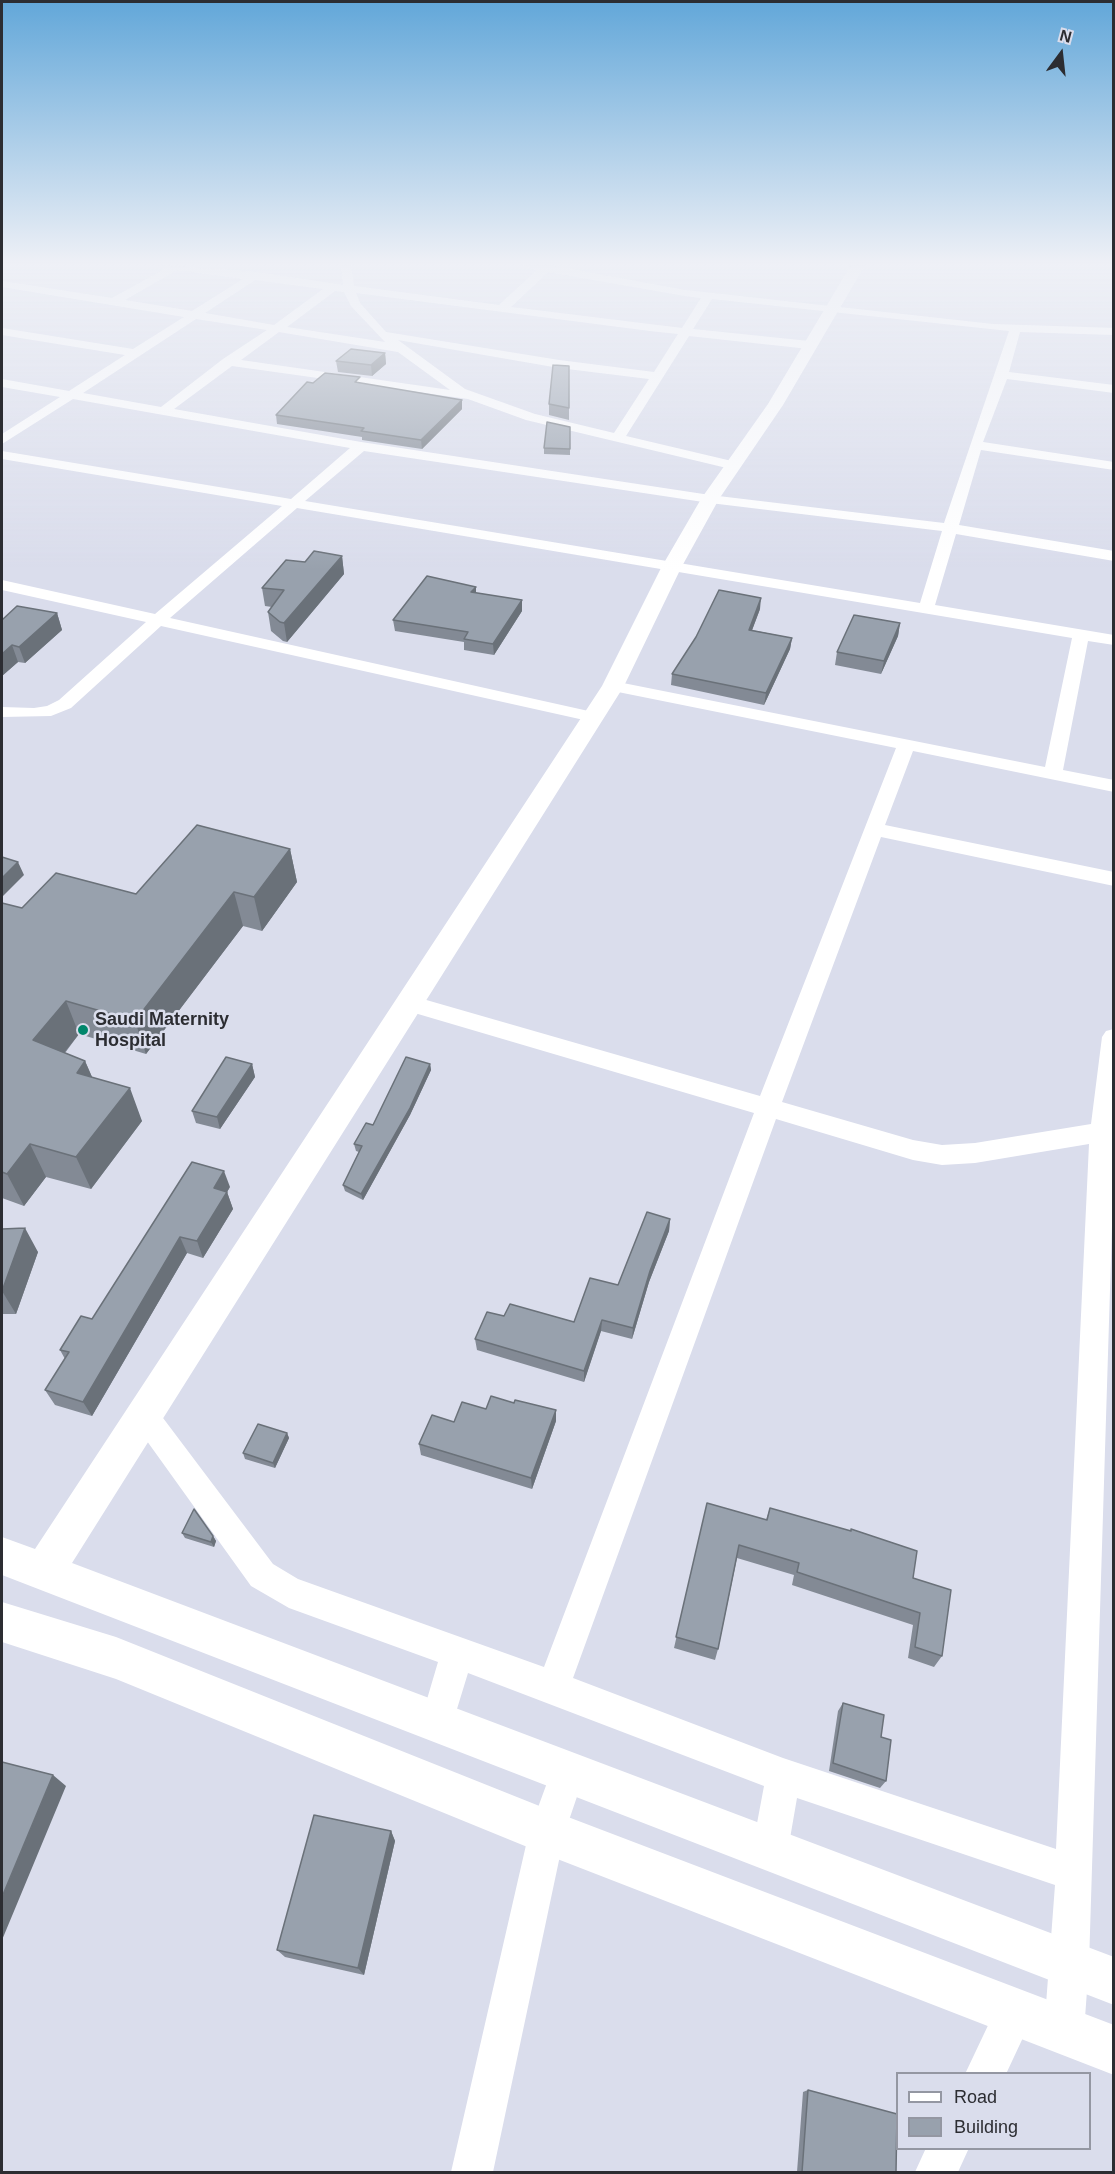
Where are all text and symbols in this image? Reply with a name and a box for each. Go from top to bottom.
north arrow [1031,24,1091,84]
text: N [1058,26,1074,46]
place label: Saudi Maternity Hospital [95,1009,229,1052]
marker: Saudi Maternity Hospital [76,1023,90,1037]
legend [896,2072,1091,2150]
text: Road [954,2087,997,2107]
text: Building [954,2117,1018,2137]

